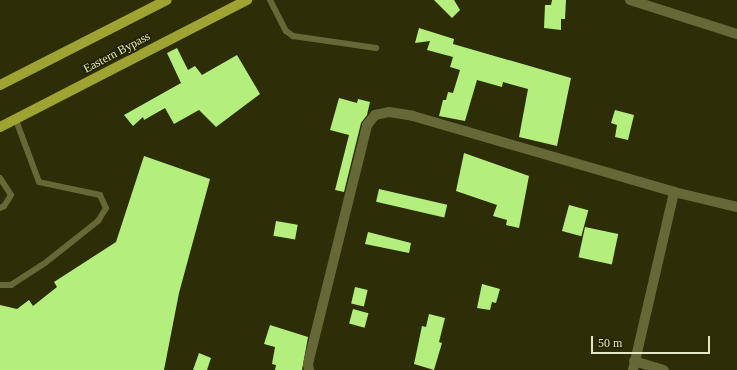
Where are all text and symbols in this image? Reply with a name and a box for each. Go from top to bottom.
street label: Eastern Bypass [81,29,153,77]
scale bar [593,328,712,354]
text: 50 m [598,336,622,350]

